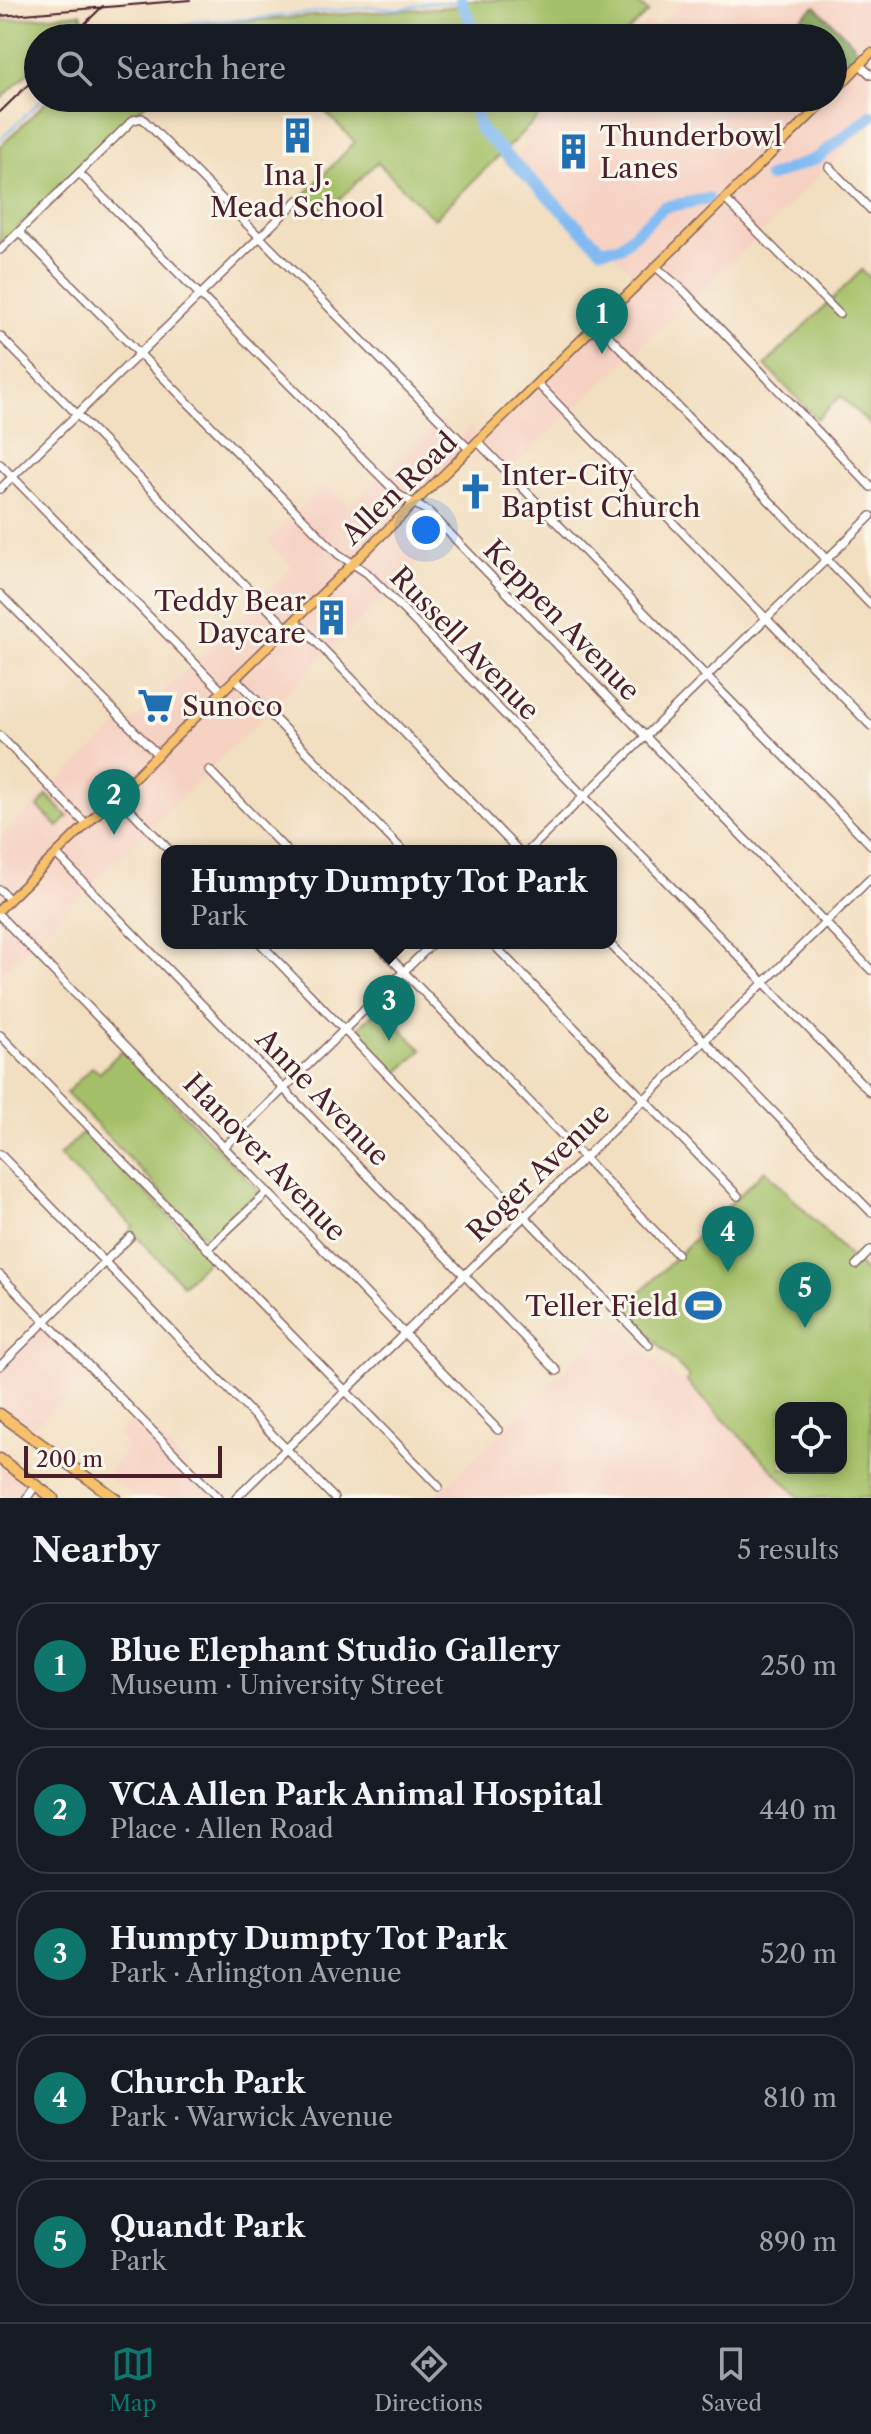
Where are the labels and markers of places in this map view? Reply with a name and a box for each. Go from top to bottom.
building icon: Ina J. Mead School [278,116,316,154]
place label: Thunderbowl Lanes [600,119,782,185]
building icon: Thunderbowl Lanes [555,133,593,171]
place label: Ina J. Mead School [210,158,384,224]
pin: 1 [576,288,628,354]
place label: Inter-City Baptist Church [501,458,700,524]
church icon: Inter-City Baptist Church [456,472,494,510]
place label: Teddy Bear Daycare [154,584,306,650]
building icon: Teddy Bear Daycare [313,598,351,636]
supermarket icon: Sunoco [137,687,175,725]
place label: Sunoco [182,689,283,723]
pin: 2 [88,769,140,835]
pin: 3 [363,975,415,1041]
pin: 4 [702,1206,754,1272]
pin: 5 [779,1262,831,1328]
sports icon: Teller Field [685,1287,723,1325]
place label: Teller Field [525,1289,678,1323]

